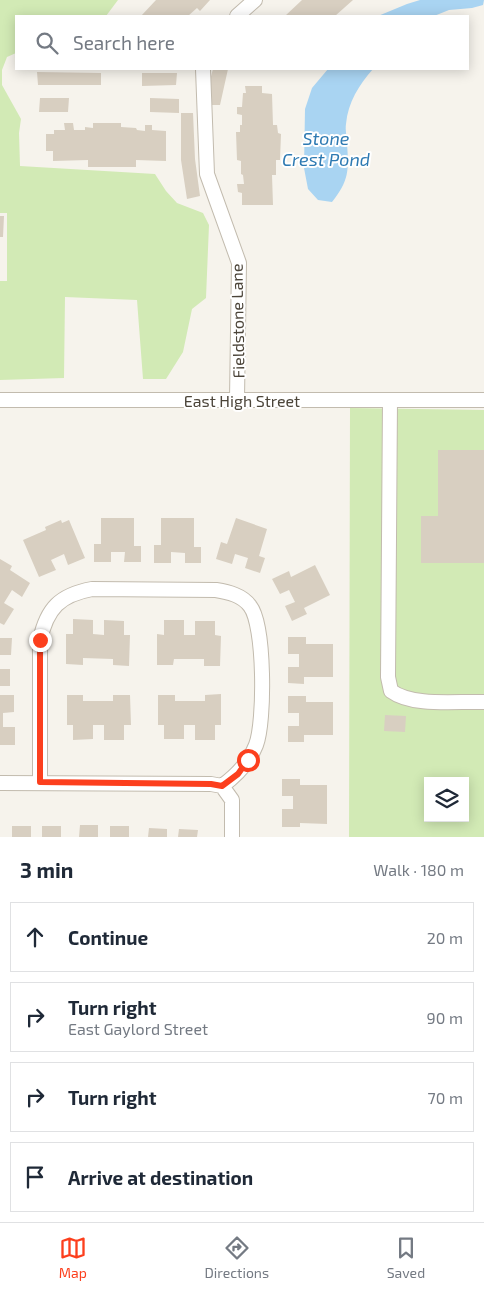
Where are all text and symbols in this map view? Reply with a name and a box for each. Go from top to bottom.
search box [15,15,469,70]
icon: search [33,29,61,57]
text: Search here [73,31,175,54]
water label: Stone Crest Pond [282,127,370,170]
street label: Fieldstone Lane [226,263,248,379]
street label: East High Street [184,391,300,410]
route end [29,629,52,652]
route start [237,749,260,772]
map controls [424,777,469,822]
button: layers [424,777,469,822]
text: 3 min [20,857,73,882]
text: Walk · 180 m [373,860,464,879]
icon: ahead [21,923,49,951]
text: Continue [68,926,148,949]
text: 20 m [427,928,463,947]
text: Turn right [68,996,156,1019]
icon: right [21,1003,49,1031]
text: 90 m [427,1008,463,1027]
text: East Gaylord Street [68,1019,208,1038]
icon: right [21,1083,49,1111]
text: Turn right [68,1086,156,1109]
text: 70 m [428,1088,463,1107]
icon: arrive [21,1163,49,1191]
text: Arrive at destination [68,1166,253,1189]
tab: Map [59,1234,87,1281]
tab: Directions [205,1234,269,1281]
tab: Saved [387,1234,425,1281]

